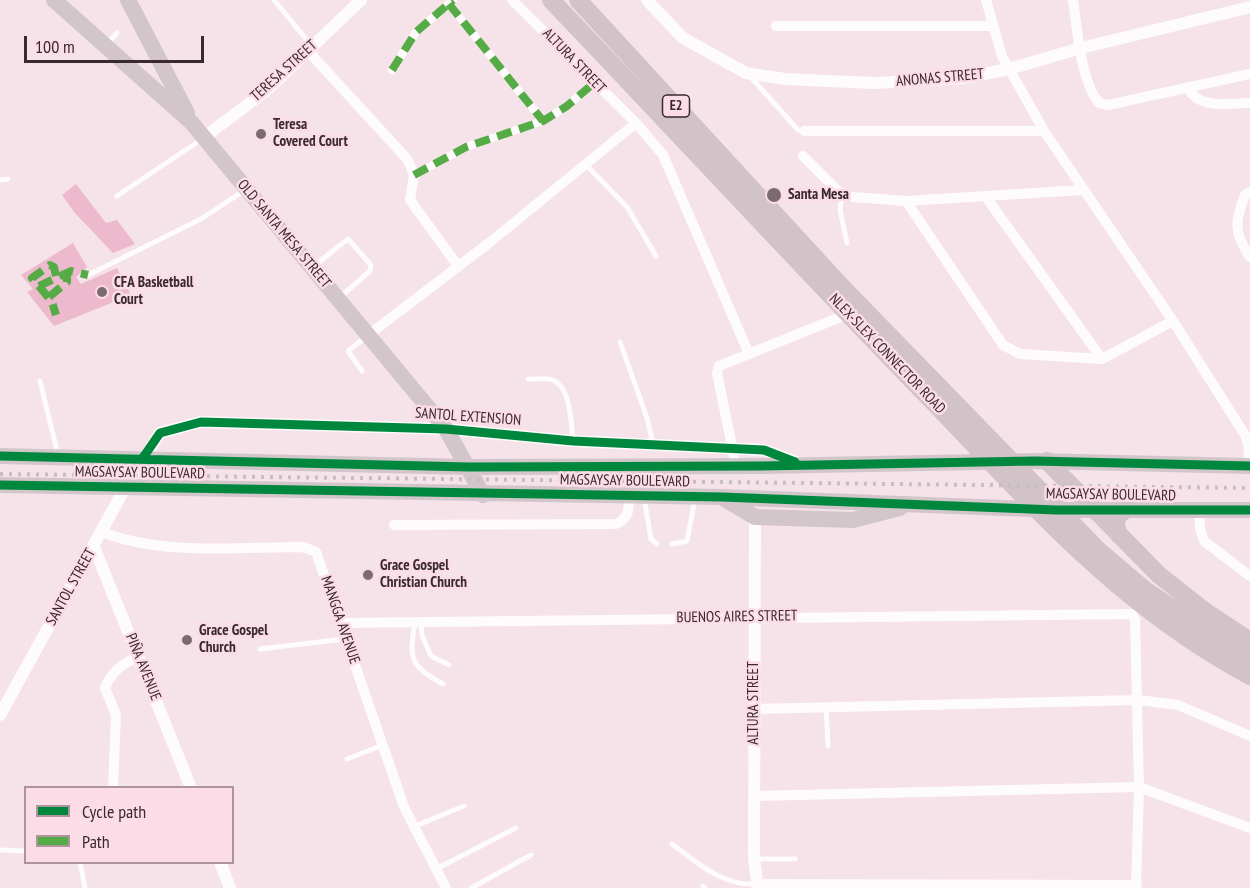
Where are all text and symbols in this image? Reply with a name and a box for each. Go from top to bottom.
scale bar [27,24,207,62]
street label: ALTURA STREET [539,25,609,97]
text: 100 m [35,35,75,58]
street label: TERESA STREET [247,36,321,106]
street label: ANONAS STREET [895,65,985,91]
road number: E2 [662,95,690,117]
place label: Teresa Covered Court [273,116,348,151]
marker: Teresa Covered Court [254,127,268,141]
street label: OLD SANTA MESA STREET [233,176,335,292]
marker: Santa Mesa [765,186,783,204]
place label: Santa Mesa [788,186,849,204]
place label: CFA Basketball Court [114,274,193,309]
marker: CFA Basketball Court [95,285,109,299]
street label: NLEX-SLEX CONNECTOR ROAD [825,290,949,418]
street label: SANTOL EXTENSION [414,404,522,430]
street label: MAGSAYSAY BOULEVARD [75,463,205,483]
street label: MAGSAYSAY BOULEVARD [560,471,690,491]
street label: MAGSAYSAY BOULEVARD [1046,485,1176,505]
street label: SANTOL STREET [42,545,100,629]
place label: Grace Gospel Christian Church [380,557,467,592]
marker: Grace Gospel Christian Church [361,568,375,582]
street label: MANGGA AVENUE [317,574,363,666]
street label: BUENOS AIRES STREET [676,607,798,627]
place label: Grace Gospel Church [199,622,268,657]
street label: PIÑA AVENUE [121,631,165,703]
marker: Grace Gospel Church [180,633,194,647]
street label: ALTURA STREET [745,661,763,745]
legend [24,786,234,864]
text: Cycle path [82,800,146,823]
text: Path [82,830,110,853]

